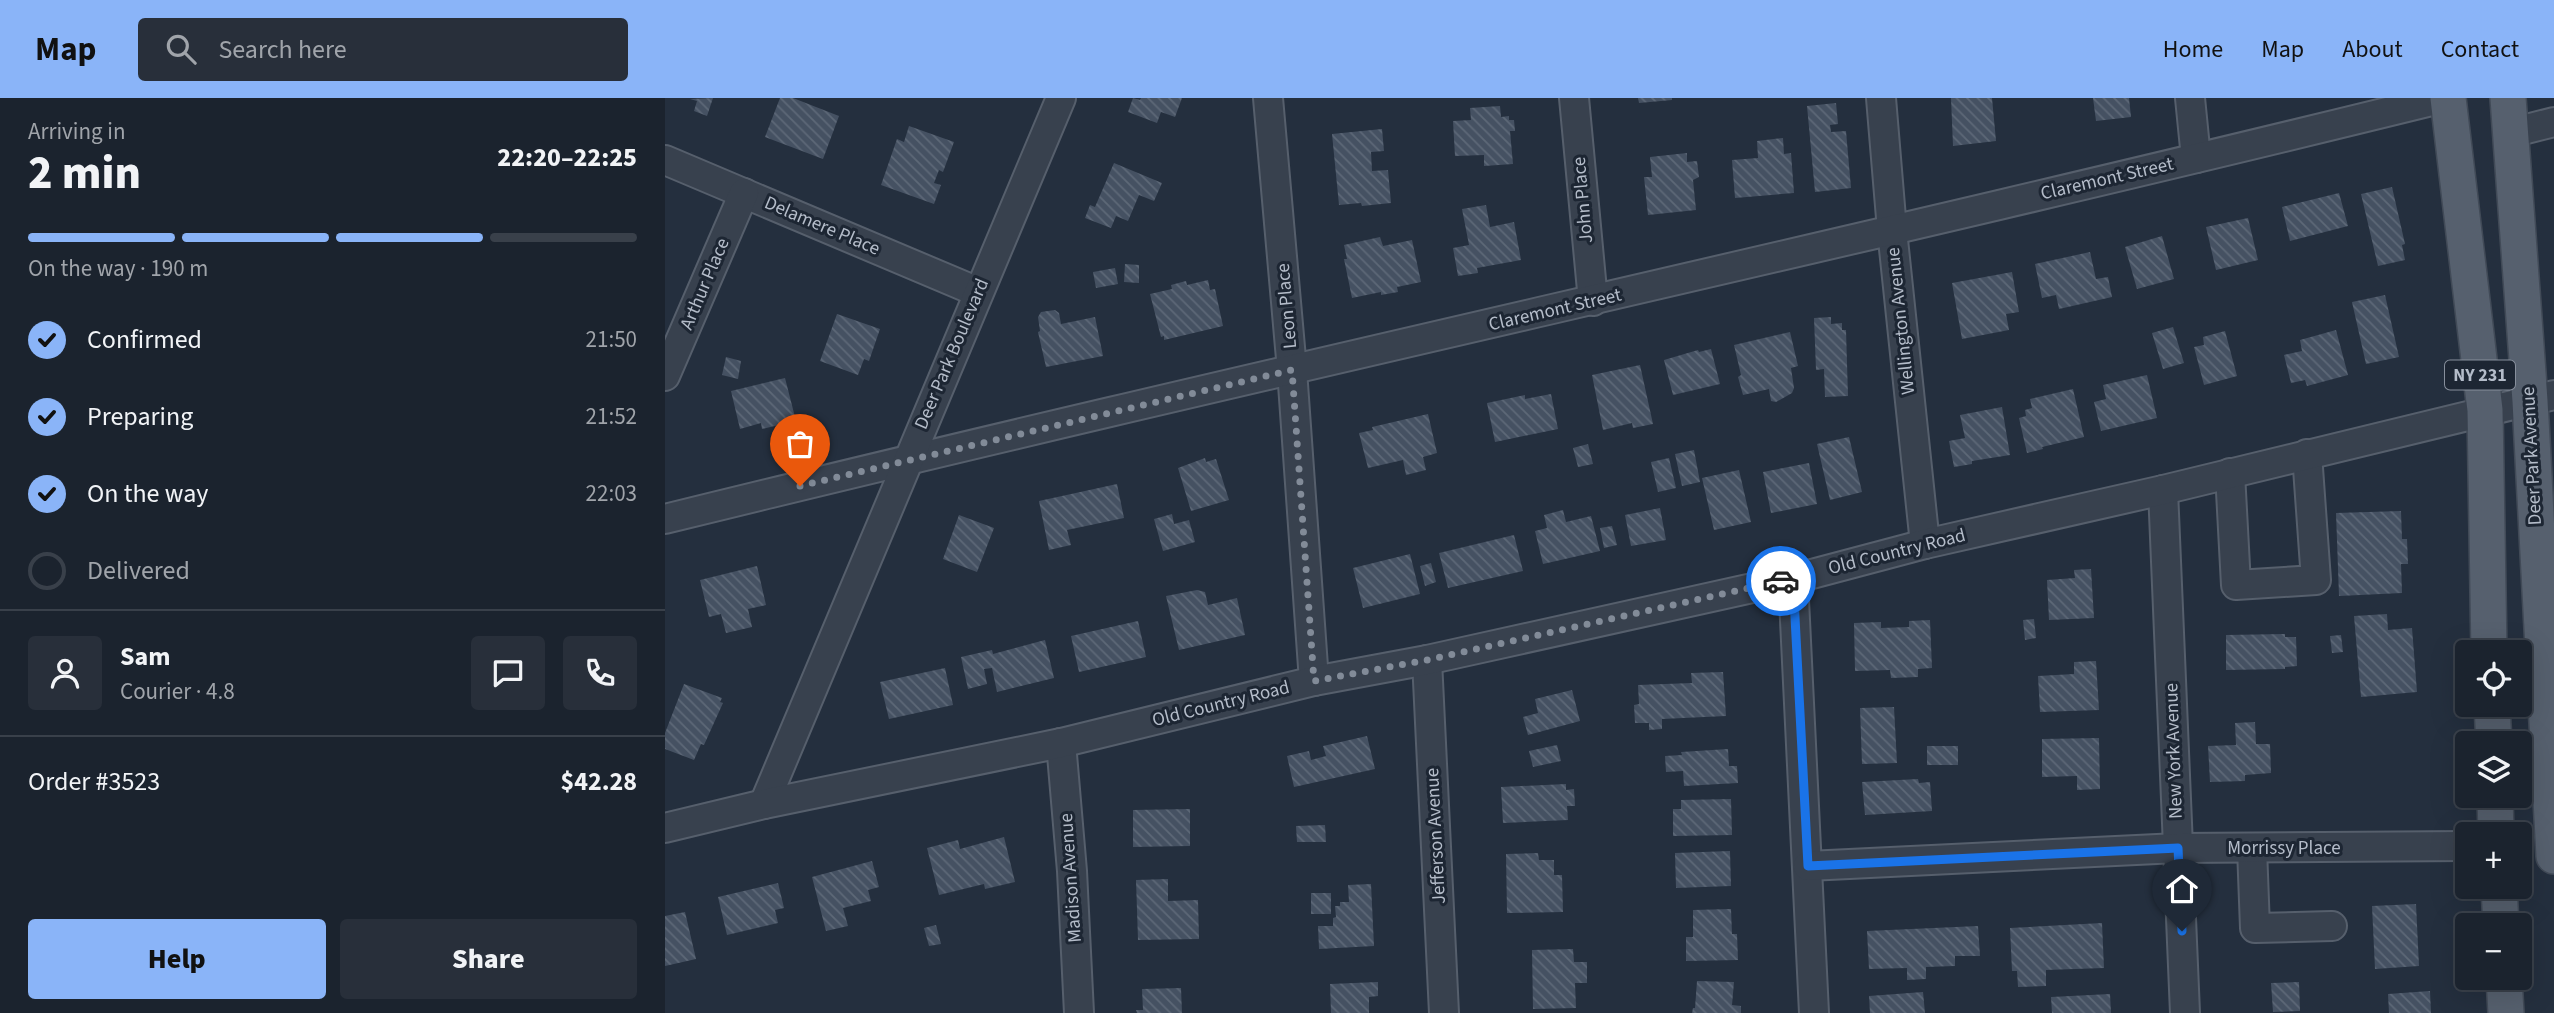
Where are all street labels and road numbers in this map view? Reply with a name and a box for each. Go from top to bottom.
street label: Claremont Street [2038,150,2177,207]
street label: John Place [1566,156,1600,244]
street label: Delamere Place [760,190,884,262]
street label: Arthur Place [674,234,736,334]
street label: Wellington Avenue [1880,246,1922,396]
street label: Leon Place [1270,262,1304,350]
street label: Deer Park Boulevard [908,274,996,434]
street label: Claremont Street [1486,281,1625,338]
road number: NY 231 [2445,360,2515,390]
street label: Deer Park Avenue [2515,386,2549,526]
street label: Old Country Road [1826,522,1968,582]
street label: Old Country Road [1150,674,1292,734]
street label: New York Avenue [2158,682,2190,820]
street label: Jefferson Avenue [1419,767,1453,905]
street label: Madison Avenue [1053,812,1089,944]
street label: Morrissy Place [2227,835,2341,862]

